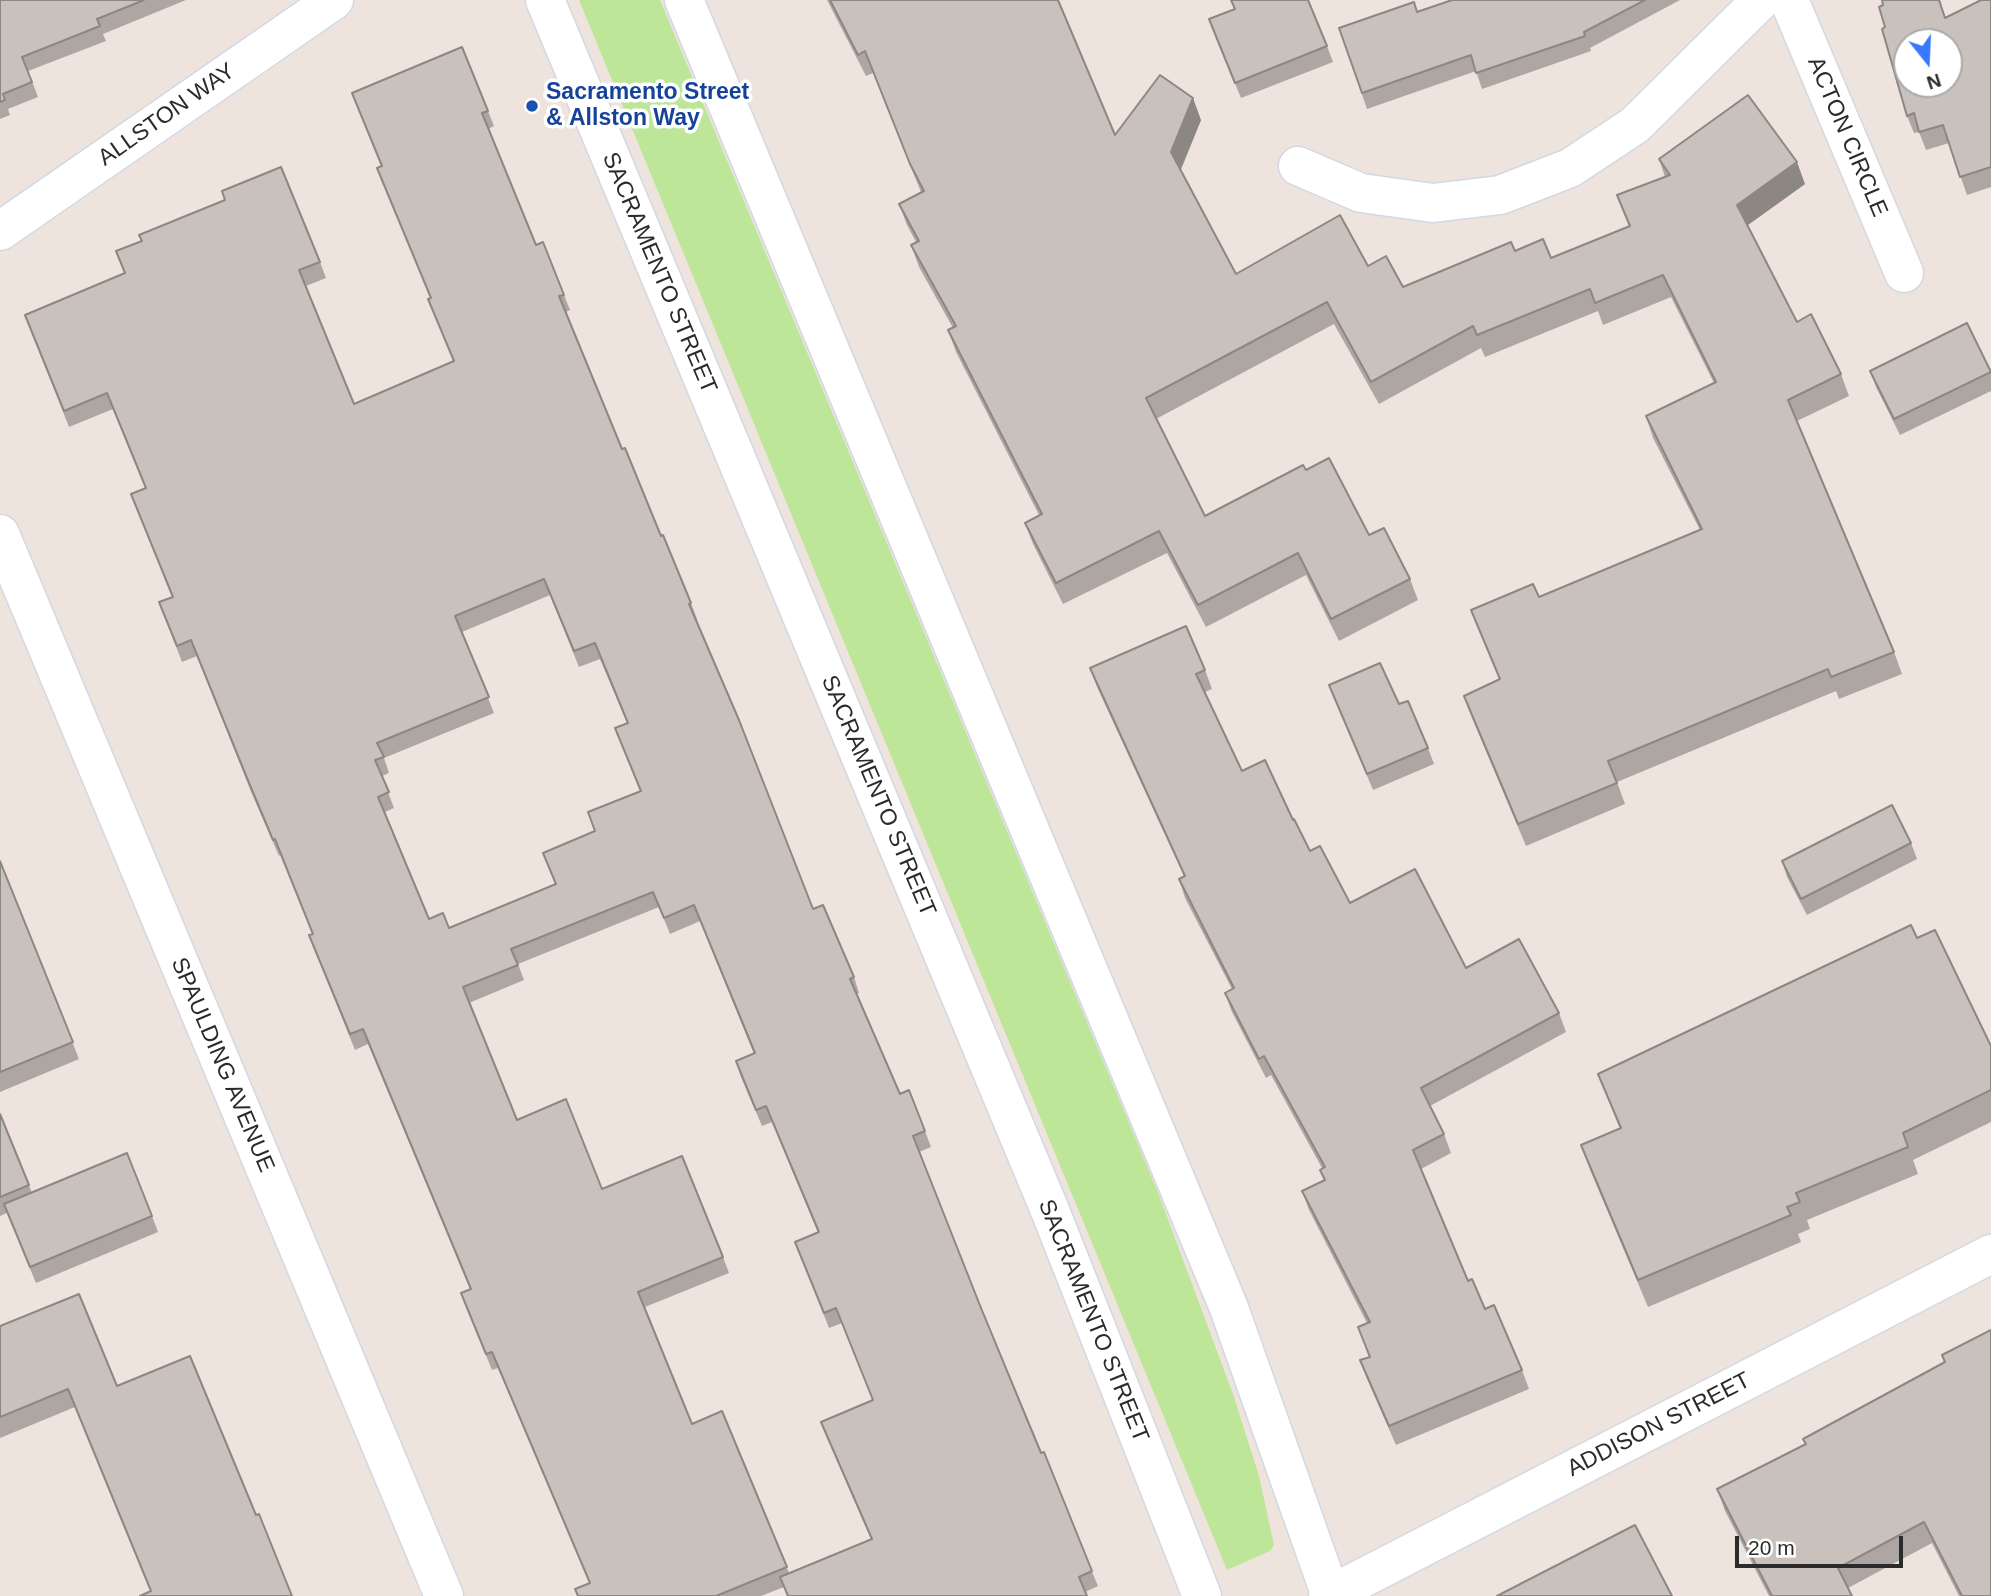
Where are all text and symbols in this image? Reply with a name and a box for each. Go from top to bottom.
north arrow [1893,28,1963,98]
street label: ACTON CIRCLE [1801,53,1893,221]
street label: ALLSTON WAY [93,58,241,172]
text: N [1924,69,1944,94]
place label: Sacramento Street & Allston Way [546,79,749,133]
marker: Sacramento Street & Allston Way [524,98,540,114]
street label: SACRAMENTO STREET [596,148,722,398]
street label: SACRAMENTO STREET [815,671,941,921]
street label: SPAULDING AVENUE [164,954,280,1176]
street label: SACRAMENTO STREET [1032,1196,1154,1446]
street label: ADDISON STREET [1563,1367,1755,1483]
scale bar [1739,1522,1907,1566]
text: 20 m [1748,1536,1795,1559]

